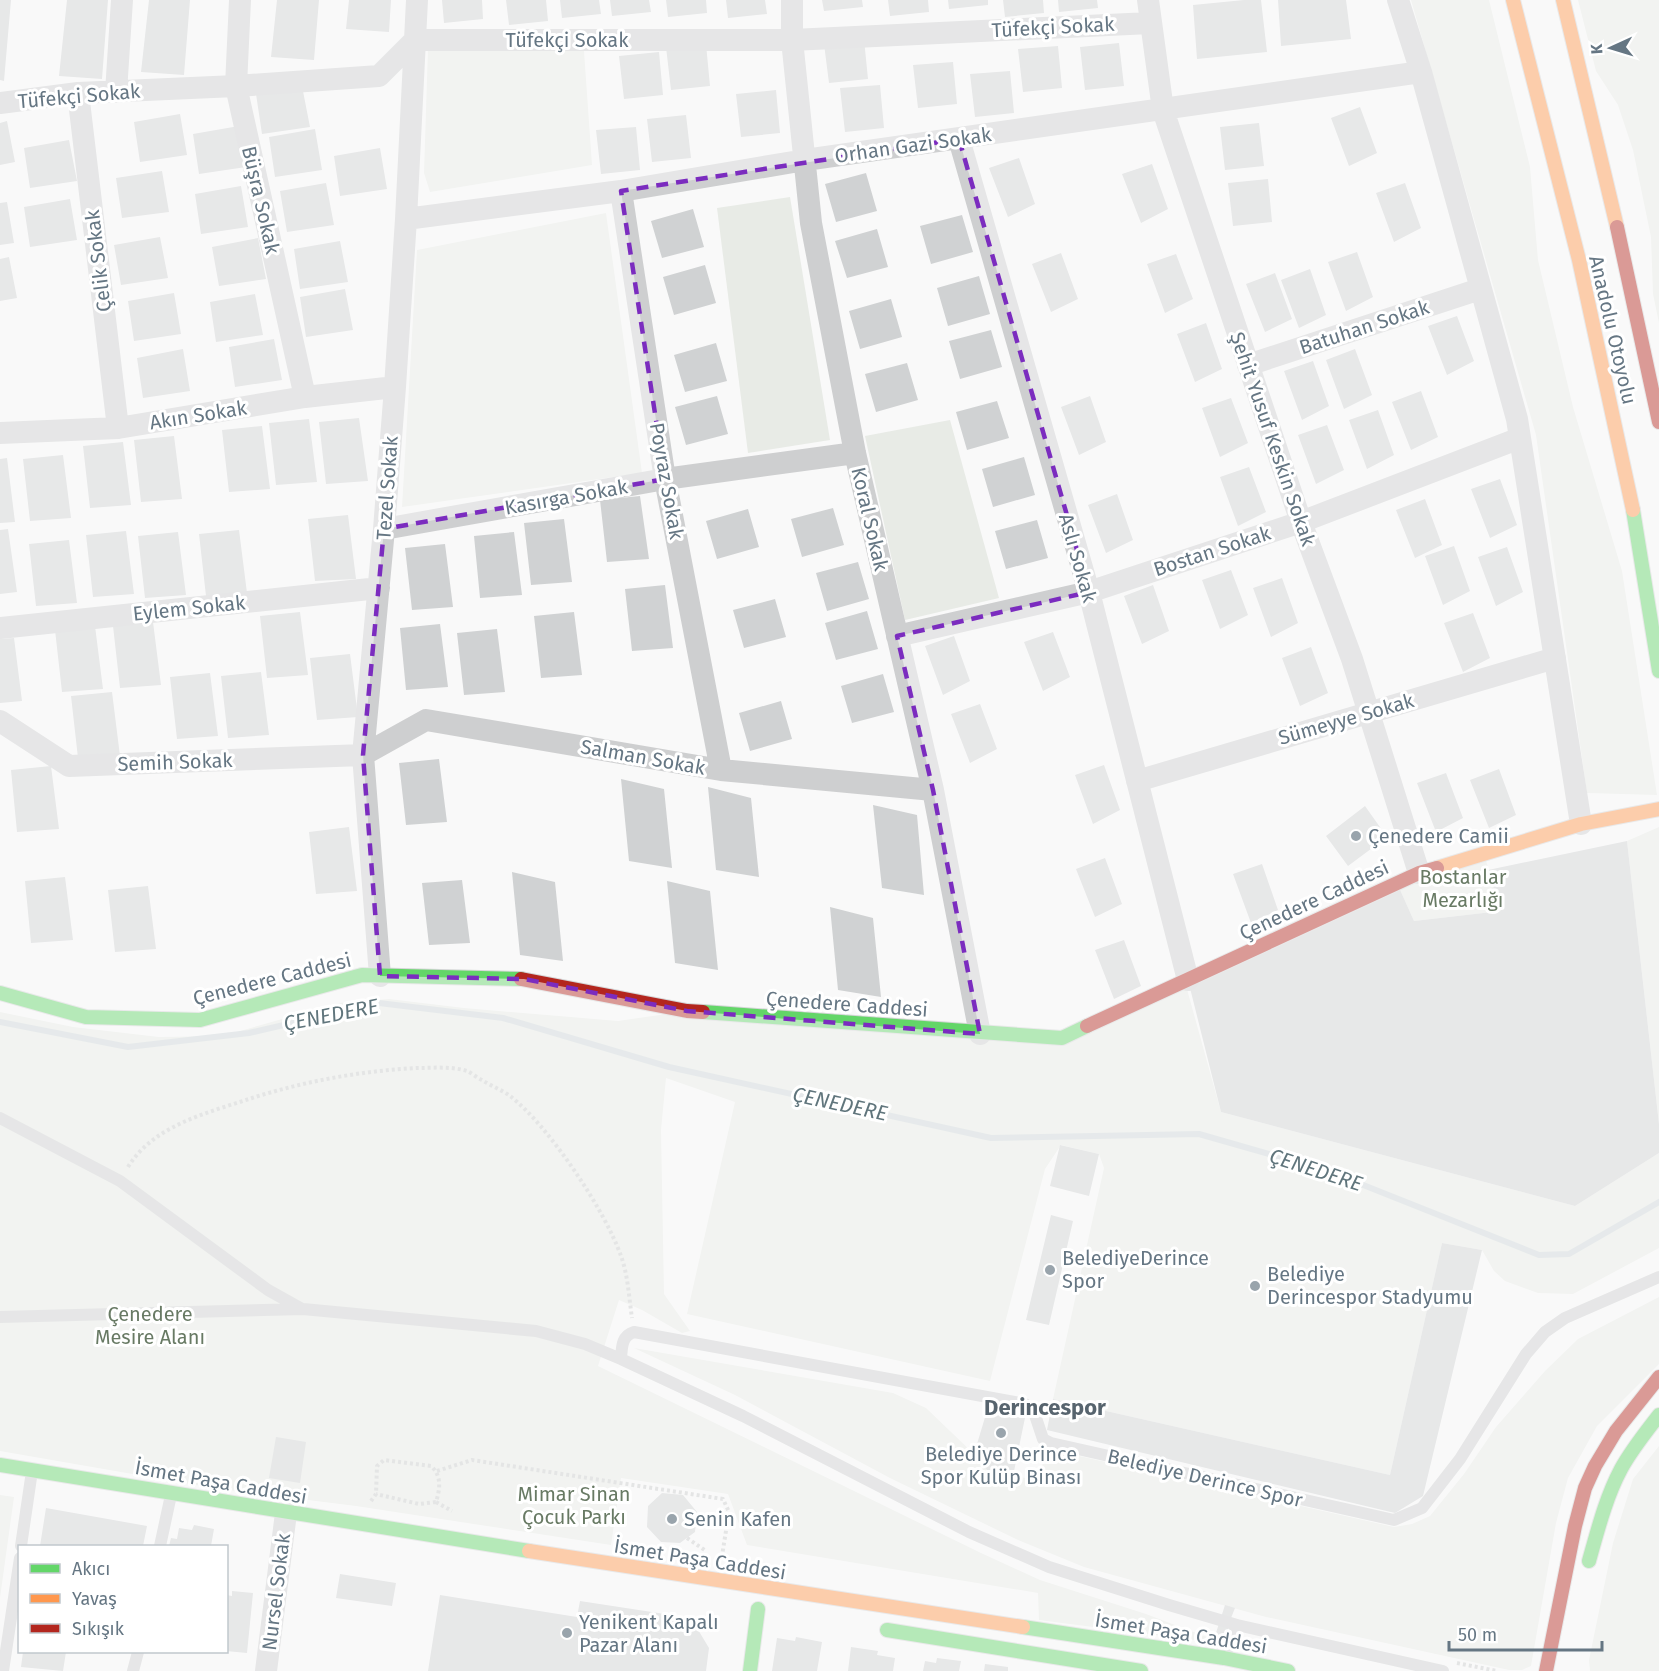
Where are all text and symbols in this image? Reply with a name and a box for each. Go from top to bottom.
street label: Tüfekçi Sokak [991,12,1116,43]
north arrow [1581,18,1641,78]
street label: Tüfekçi Sokak [506,28,629,53]
text: K [1587,42,1606,55]
street label: Tüfekçi Sokak [17,79,142,114]
street label: Orhan Gazi Sokak [833,122,994,168]
street label: Büşra Sokak [236,144,285,257]
street label: Çelik Sokak [80,208,117,313]
street label: Anadolu Otoyolu [1584,253,1642,407]
street label: Batuhan Sokak [1296,294,1433,359]
street label: Şehit Yusuf Keskin Sokak [1224,329,1321,550]
street label: Akın Sokak [148,395,249,435]
street label: Poyraz Sokak [645,421,689,542]
street label: Tezel Sokak [371,434,403,541]
street label: Koral Sokak [846,465,894,574]
street label: Kasırga Sokak [503,474,630,520]
street label: Aslı Sokak [1054,511,1102,606]
street label: Bostan Sokak [1150,521,1274,581]
street label: Eylem Sokak [132,590,247,626]
street label: Sümeyye Sokak [1275,688,1417,750]
street label: Salman Sokak [579,734,708,780]
street label: Semih Sokak [117,748,234,776]
place label: Çenedere Camii [1368,824,1509,849]
marker: Çenedere Camii [1349,829,1363,843]
street label: Çenedere Caddesi [1235,855,1393,946]
park label: Bostanlar Mezarlığı [1419,865,1507,912]
street label: Çenedere Caddesi [190,948,354,1011]
street label: Çenedere Caddesi [765,986,929,1023]
water label: ÇENEDERE [281,993,382,1037]
water label: ÇENEDERE [790,1081,891,1127]
water label: ÇENEDERE [1266,1143,1367,1198]
place label: BelediyeDerince Spor [1062,1246,1209,1293]
place label: Belediye Derincespor Stadyumu [1267,1262,1473,1309]
marker: BelediyeDerince Spor [1043,1263,1057,1277]
marker: Belediye Derincespor Stadyumu [1248,1279,1262,1293]
park label: Çenedere Mesire Alanı [95,1302,205,1349]
district label: Derincespor [984,1394,1106,1421]
marker: Belediye Derince Spor Kulüp Binası [994,1426,1008,1440]
place label: Belediye Derince Spor Kulüp Binası [921,1442,1081,1489]
street label: Belediye Derince Spor [1105,1444,1305,1512]
street label: İsmet Paşa Caddesi [133,1455,309,1510]
park label: Mimar Sinan Çocuk Parkı [517,1482,631,1530]
place label: Senin Kafen [684,1507,792,1531]
marker: Senin Kafen [665,1512,679,1526]
street label: Nursel Sokak [257,1531,295,1652]
street label: İsmet Paşa Caddesi [612,1534,788,1585]
legend [18,1545,228,1653]
text: Akıcı [72,1558,110,1580]
text: Yavaş [72,1588,117,1610]
street label: İsmet Paşa Caddesi [1093,1608,1269,1659]
place label: Yenikent Kapalı Pazar Alanı [579,1610,719,1657]
scale bar [1449,1614,1602,1652]
text: Sıkışık [72,1618,125,1640]
text: 50 m [1458,1624,1497,1646]
marker: Yenikent Kapalı Pazar Alanı [560,1626,574,1640]

